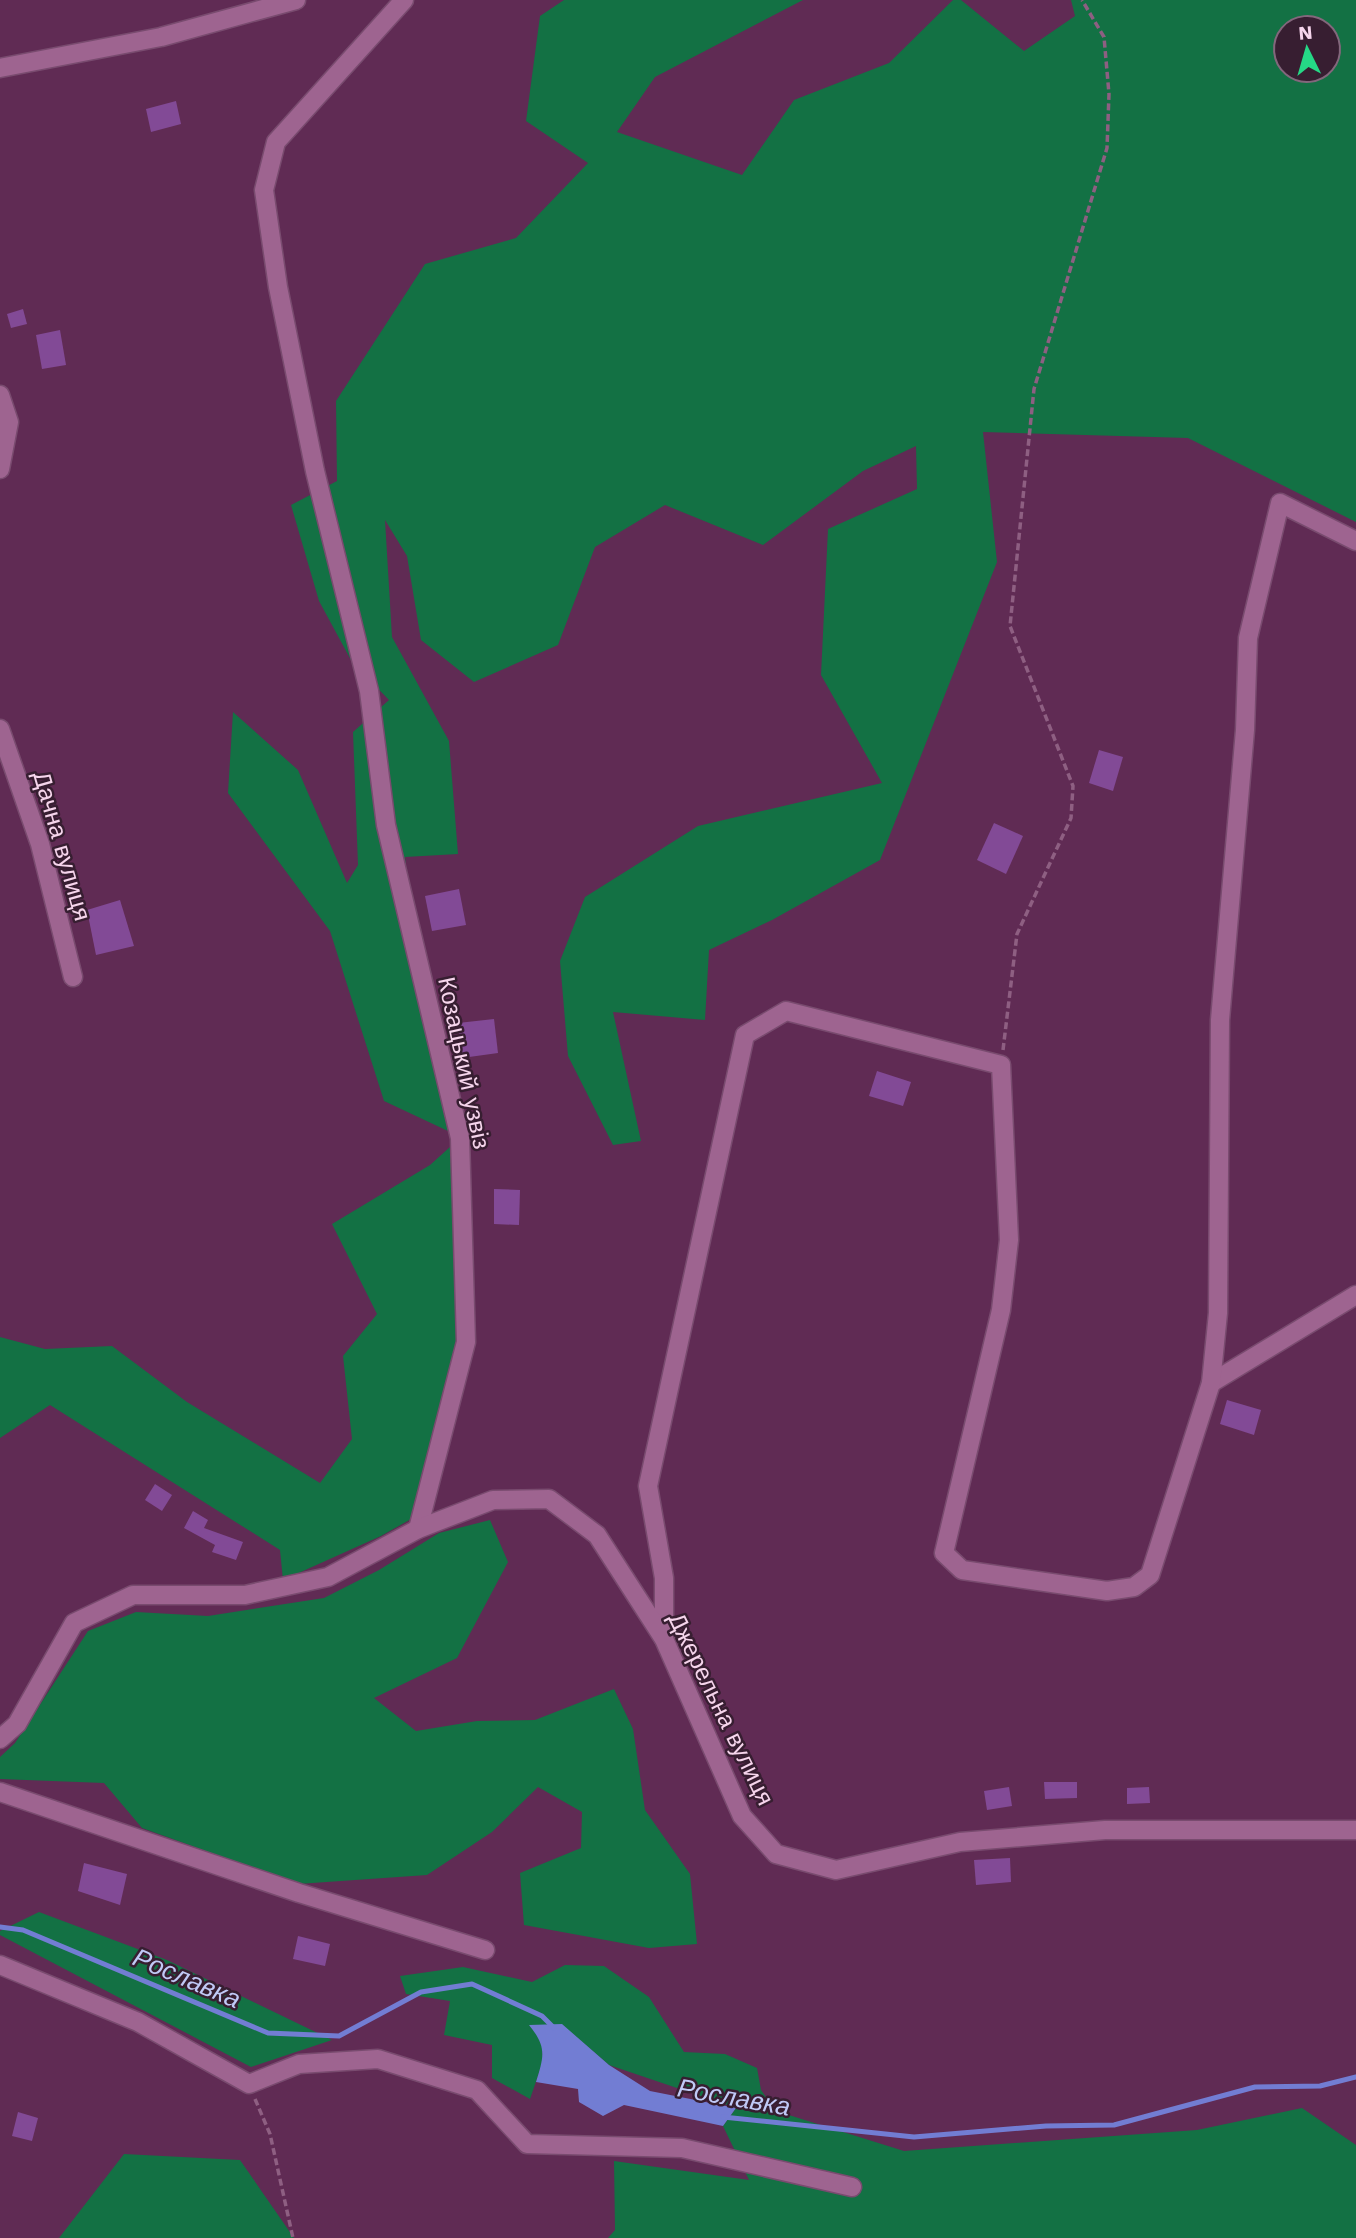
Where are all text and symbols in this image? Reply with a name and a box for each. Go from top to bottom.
north arrow [1272,14,1342,84]
text: N [1298,20,1314,45]
street label: Дачна вулиця [27,768,97,924]
street label: Козацький узвіз [432,974,496,1152]
street label: Джерельна вулиця [662,1608,780,1810]
water label: Рославка [129,1942,245,2014]
water label: Рославка [675,2072,793,2122]

